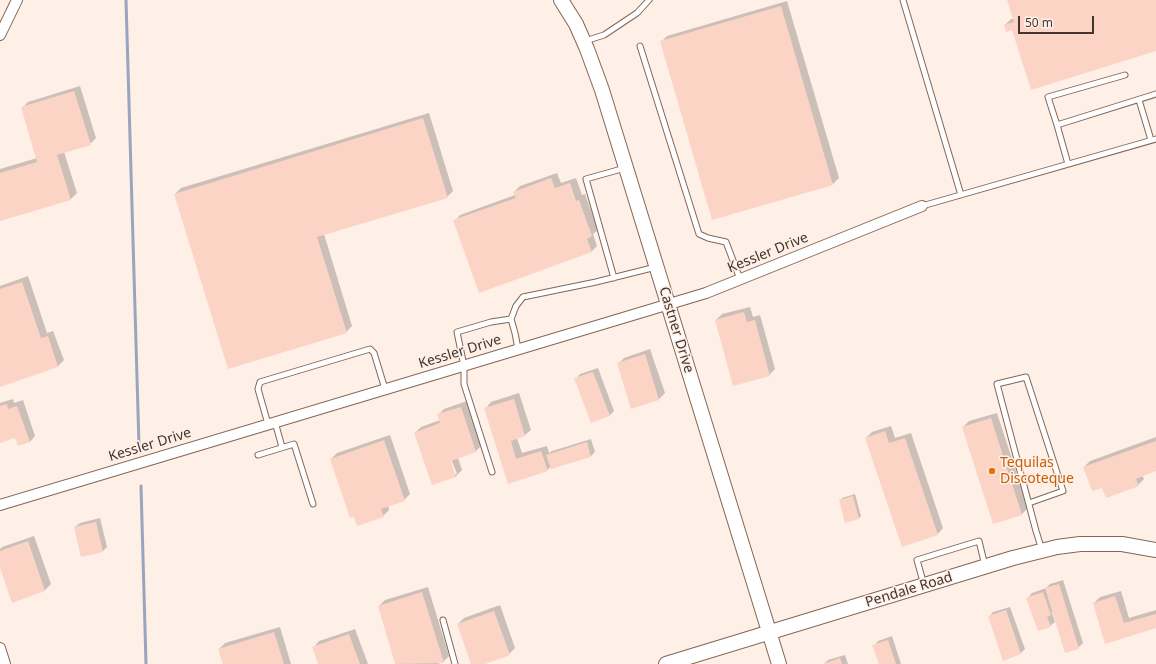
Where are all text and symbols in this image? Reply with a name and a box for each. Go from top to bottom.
scale bar [1020,8,1096,34]
text: 50 m [1025,14,1053,31]
street label: Kessler Drive [725,229,811,277]
street label: Castner Drive [655,285,697,375]
street label: Kessler Drive [417,331,503,373]
street label: Kessler Drive [107,424,193,466]
place label: Tequilas Discoteque [1000,455,1074,488]
marker: Tequilas Discoteque [987,466,997,476]
street label: Pendale Road [863,569,955,611]

